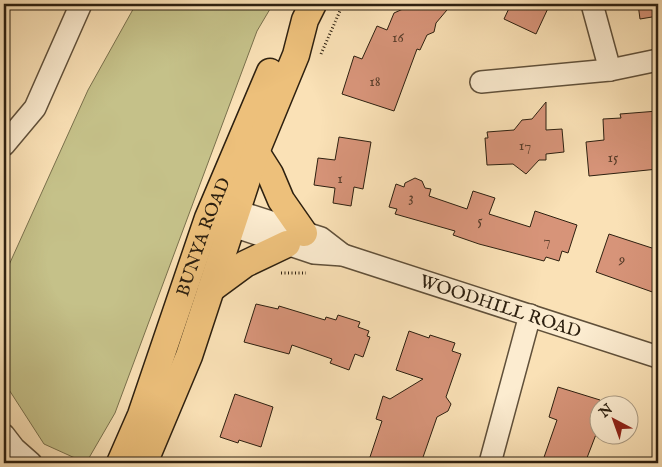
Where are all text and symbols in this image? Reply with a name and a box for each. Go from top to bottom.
house number: 16 [392,28,405,47]
house number: 18 [369,72,381,91]
house number: 17 [519,136,531,155]
house number: 15 [607,148,619,167]
house number: 1 [337,169,343,188]
street label: BUNYA ROAD [172,175,237,300]
house number: 3 [408,188,414,207]
house number: 5 [477,211,483,230]
house number: 7 [543,231,551,250]
house number: 9 [618,250,625,269]
street label: WOODHILL ROAD [417,271,584,344]
north arrow [590,394,640,444]
text: N [595,400,617,422]

